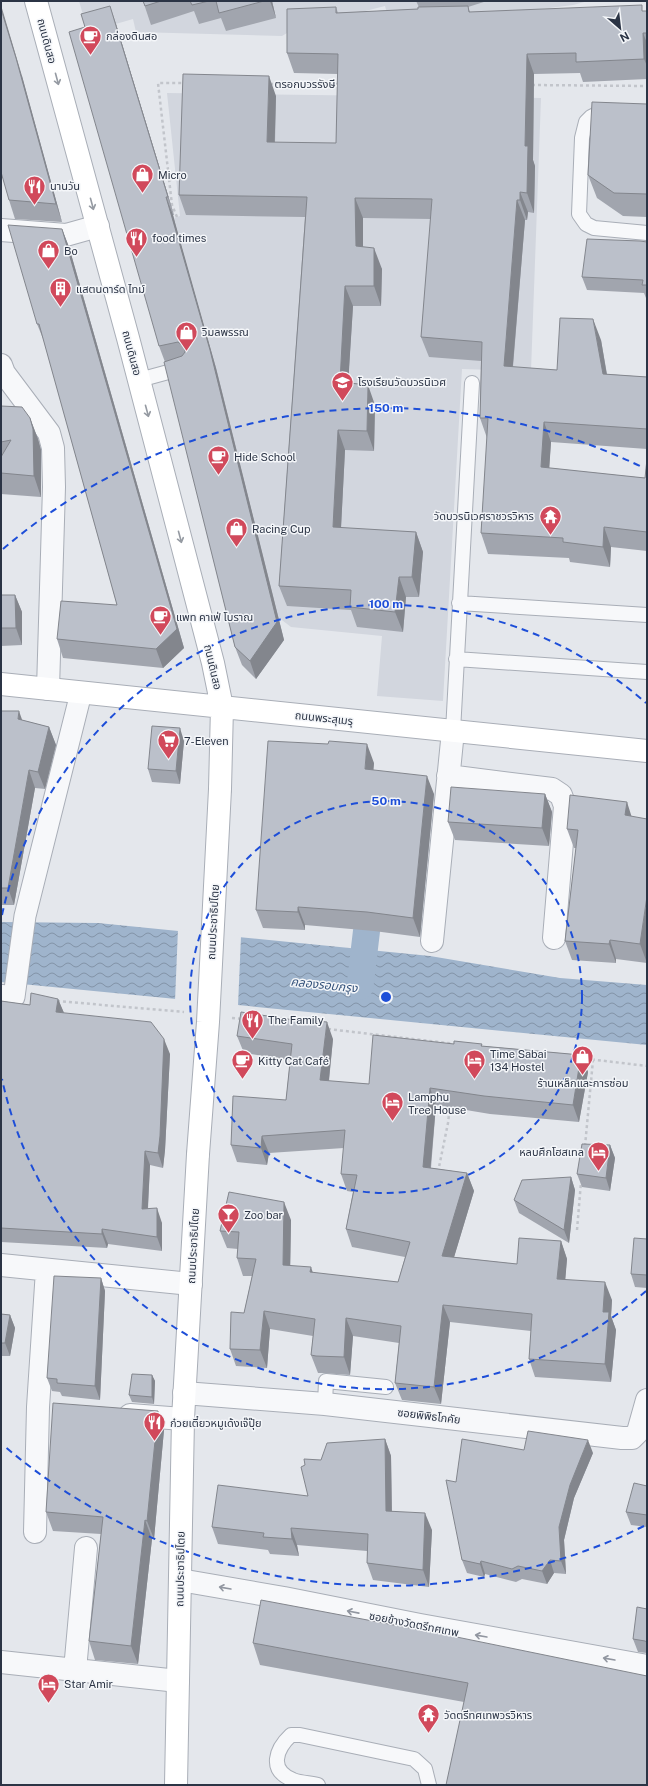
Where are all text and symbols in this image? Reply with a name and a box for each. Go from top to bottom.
north arrow [600,8,640,48]
street label: ถนนดินสอ [35,17,59,65]
cafe icon: กล่องดินสอ [77,23,103,56]
place label: กล่องดินสอ [106,30,157,42]
text: N [618,30,631,44]
one-way arrow [54,72,61,85]
street label: ตรอกบวรรังษี [274,78,336,90]
shop icon: Micro [130,162,156,195]
place label: Micro [158,169,187,181]
restaurant icon: นานวัน [22,173,48,206]
place label: นานวัน [50,180,80,192]
one-way arrow [89,198,96,211]
restaurant icon: food times [123,225,149,258]
place label: food times [152,232,207,244]
shop icon: Bo [36,238,62,271]
place label: Bo [64,245,78,257]
building icon: แสตนดาร์ด ไทม์ [47,276,73,309]
place label: แสตนดาร์ด ไทม์ [76,283,145,295]
shop icon: วิมลพรรณ [173,319,199,352]
place label: วิมลพรรณ [202,326,249,338]
street label: ถนนดินสอ [120,329,144,377]
school or university icon: โรงเรียนวัดบวรนิเวศ [330,369,356,402]
place label: โรงเรียนวัดบวรนิเวศ [358,376,446,388]
text: 150 m [369,401,403,415]
one-way arrow [144,404,151,417]
cafe icon: Hide School [206,444,232,477]
place label: Hide School [234,451,296,463]
temple icon: วัดบวรนิเวศราชวรวิหาร [537,503,563,536]
place label: วัดบวรนิเวศราชวรวิหาร [434,510,534,522]
shop icon: Racing Cup [224,516,250,549]
place label: Racing Cup [252,523,311,535]
one-way arrow [177,530,184,543]
text: 100 m [369,597,403,611]
cafe icon: แพท คาเฟ่ โบราณ [147,604,173,637]
place label: แพท คาเฟ่ โบราณ [176,611,253,623]
street label: ถนนดินสอ [202,643,224,691]
street label: ถนนพระสุเมรุ [294,709,354,728]
supermarket icon: 7-Eleven [155,728,181,761]
place label: 7-Eleven [184,735,229,747]
text: 50 m [371,794,401,808]
street label: ถนนประชาธิปไตย [205,884,221,960]
water label: คลองรอบกรุง [290,975,359,997]
centre of rings [379,990,393,1004]
restaurant icon: The Family [239,1007,265,1040]
place label: The Family [268,1014,324,1026]
shop icon: ร้านเหล็กและการซ่อม [570,1044,596,1077]
hotel icon: Time Sabai 134 Hostel [461,1047,487,1080]
cafe icon: Kitty Cat Café [230,1048,256,1081]
place label: Time Sabai 134 Hostel [490,1048,546,1073]
place label: Kitty Cat Café [258,1055,329,1067]
place label: ร้านเหล็กและการซ่อม [538,1077,628,1089]
hotel icon: Lamphu Tree House [380,1090,406,1123]
place label: Lamphu Tree House [408,1091,466,1116]
hotel icon: หลบศึกโฮสเทล [586,1139,612,1172]
place label: หลบศึกโฮสเทล [519,1146,584,1158]
bar icon: Zoo bar [215,1202,241,1235]
street label: ถนนประชาธิปไตย [185,1208,201,1284]
place label: Zoo bar [244,1209,283,1221]
street label: ซอยพิพิธโภคัย [397,1406,461,1426]
restaurant icon: ก๋วยเตี๋ยวหมูเด้งเจ๊ปุ๊ย [142,1410,168,1443]
place label: ก๋วยเตี๋ยวหมูเด้งเจ๊ปุ๊ย [170,1415,262,1430]
street label: ถนนประชาธิปไตย [173,1531,187,1607]
one-way arrow [219,1584,232,1592]
one-way arrow [347,1608,360,1616]
street label: ซอยข้างวัดตรีทศเทพ [368,1609,460,1639]
one-way arrow [474,1632,487,1640]
one-way arrow [602,1655,615,1663]
hotel icon: Star Amir [36,1671,62,1704]
place label: Star Amir [64,1678,113,1690]
temple icon: วัดตรีทศเทพวรวิหาร [416,1702,442,1735]
place label: วัดตรีทศเทพวรวิหาร [444,1709,532,1721]

